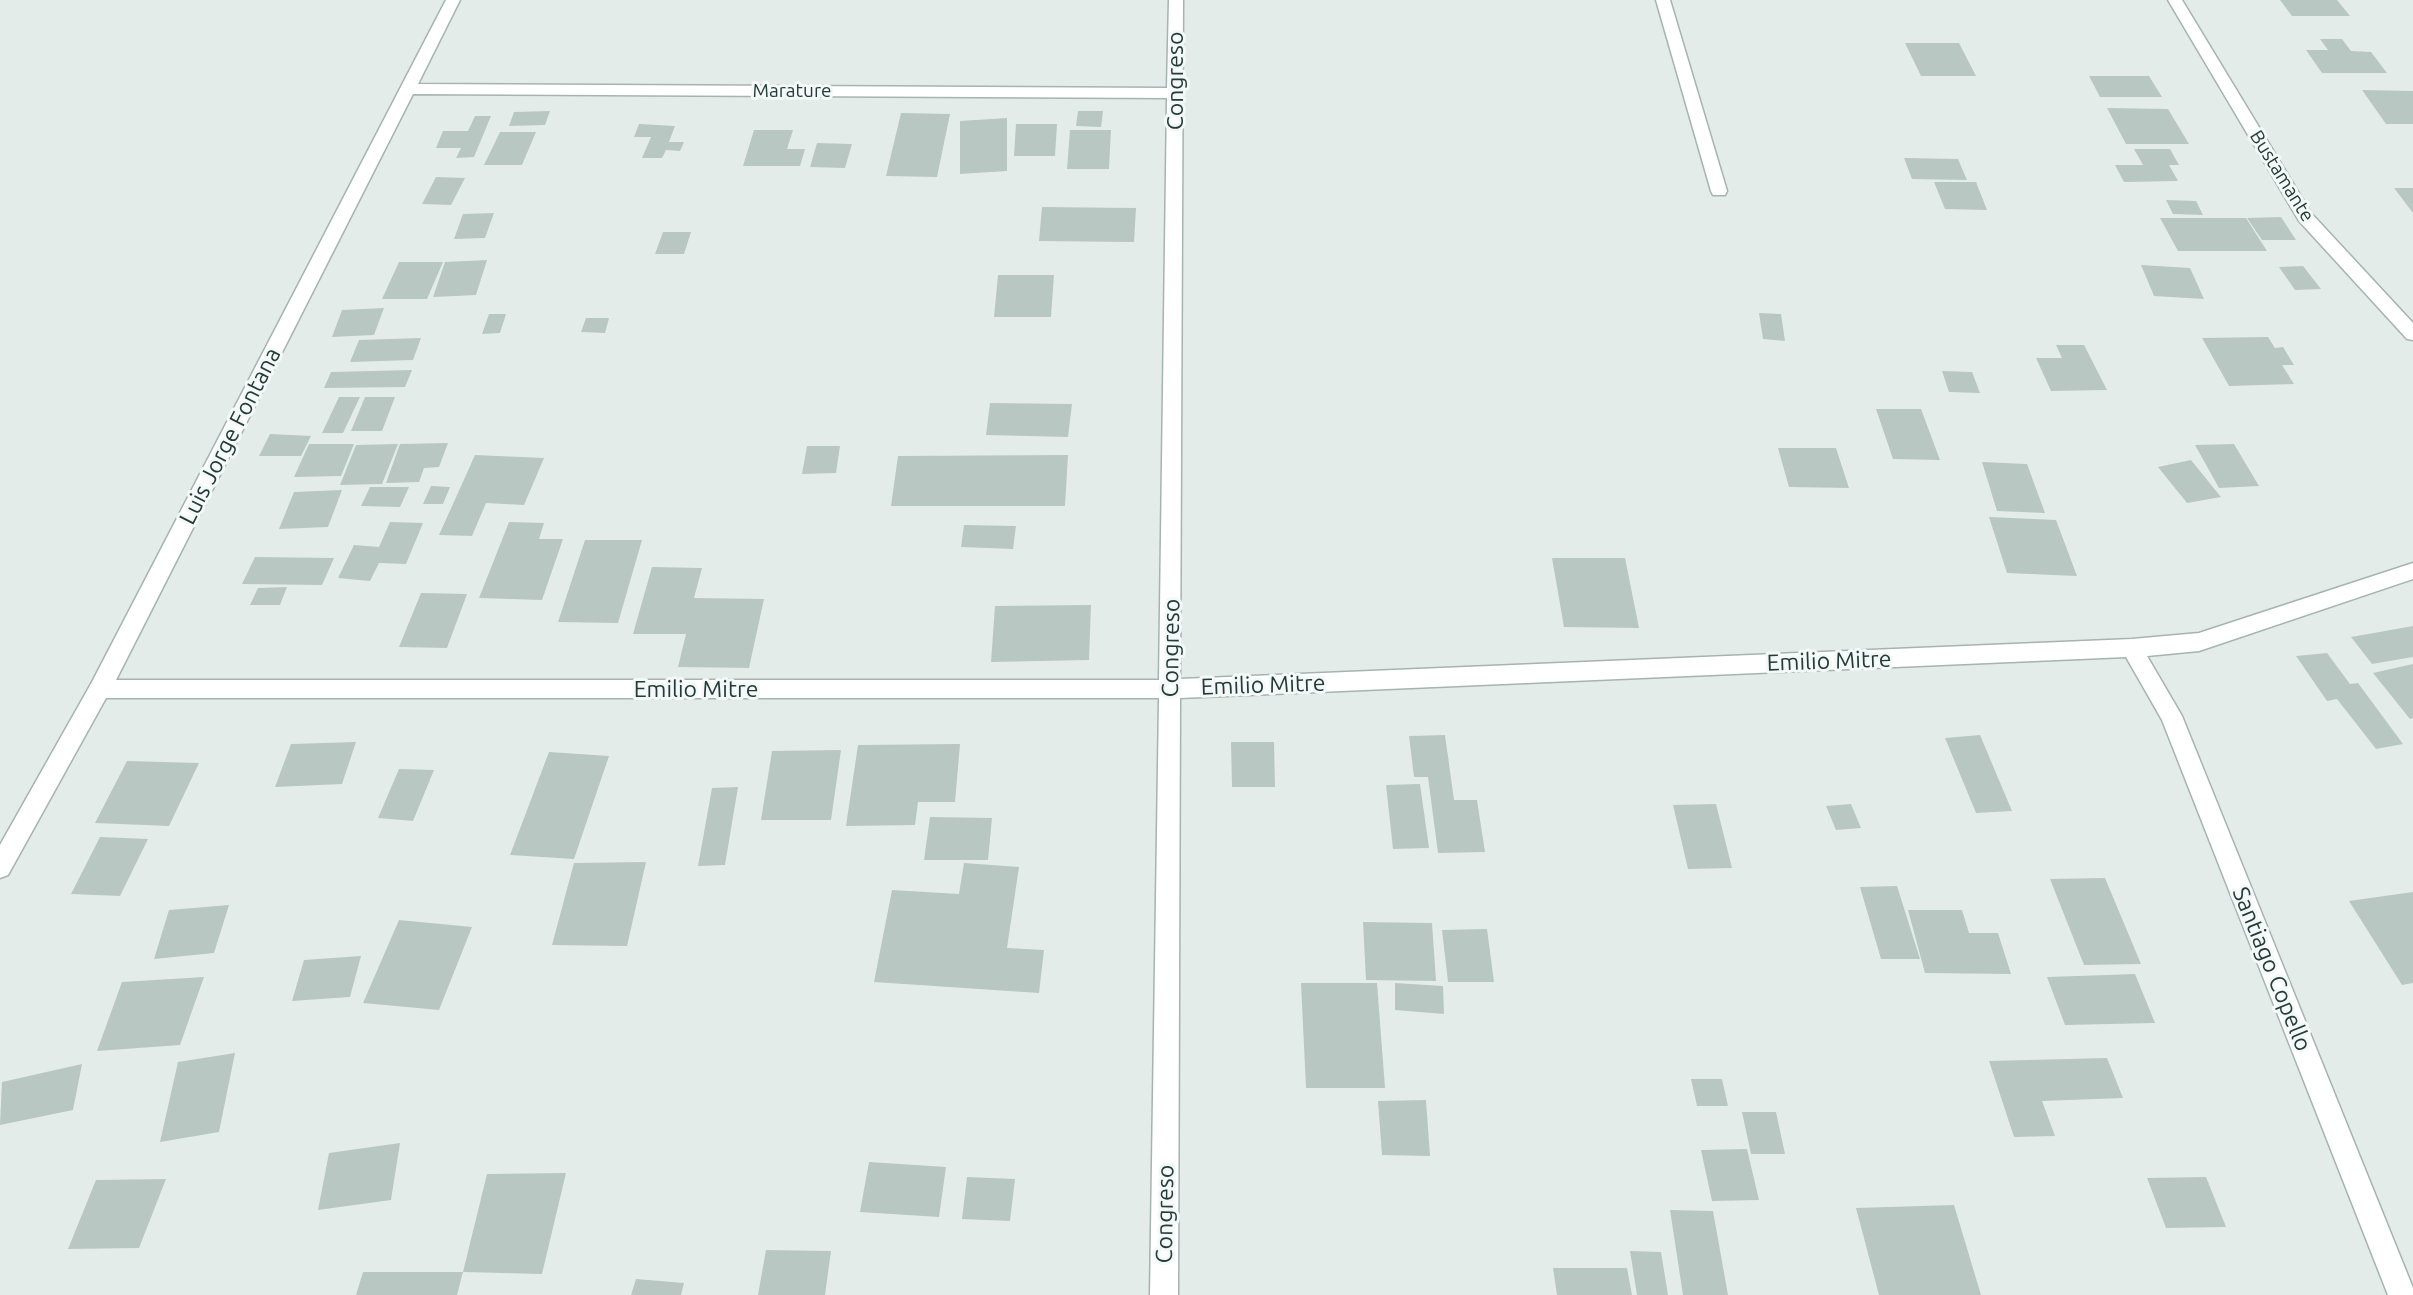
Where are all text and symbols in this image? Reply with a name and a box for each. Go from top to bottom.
street label: Congreso [1161,32,1189,130]
street label: Marature [752,80,832,102]
street label: Bustamante [2245,126,2319,226]
street label: Luis Jorge Fontana [173,343,287,529]
street label: Congreso [1156,598,1186,698]
street label: Emilio Mitre [1766,645,1892,677]
street label: Emilio Mitre [1200,669,1326,701]
street label: Emilio Mitre [634,675,758,703]
street label: Santiago Copello [2226,883,2318,1055]
street label: Congreso [1150,1164,1180,1264]

